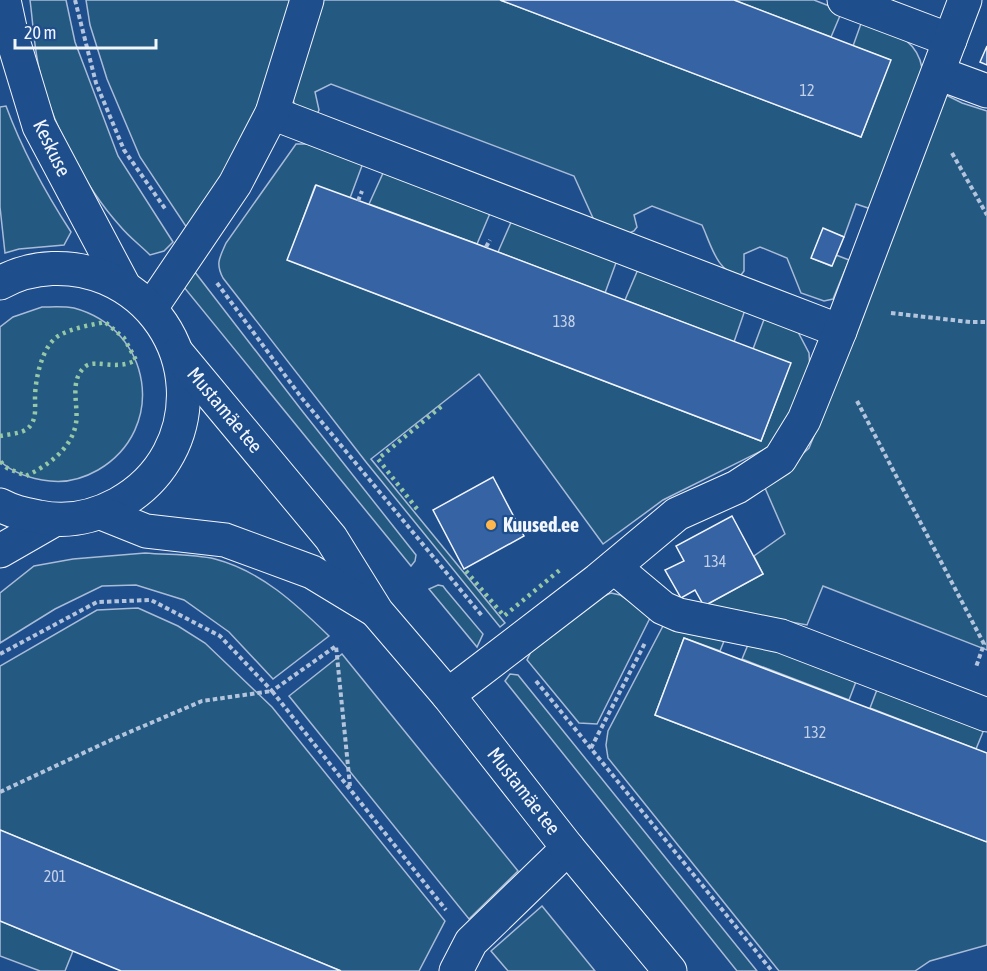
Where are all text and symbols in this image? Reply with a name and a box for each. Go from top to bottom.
scale bar [15,12,156,50]
text: 20 m [24,22,56,43]
house number: 12 [799,81,815,99]
street label: Keskuse [29,116,76,180]
house number: 138 [553,312,575,330]
street label: Mustamäe tee [183,362,268,457]
place label: Kuused.ee [503,513,579,536]
marker: Kuused.ee [484,518,498,532]
house number: 134 [704,552,726,570]
house number: 132 [804,723,826,741]
street label: Mustamäe tee [483,743,566,839]
house number: 201 [44,867,66,885]

